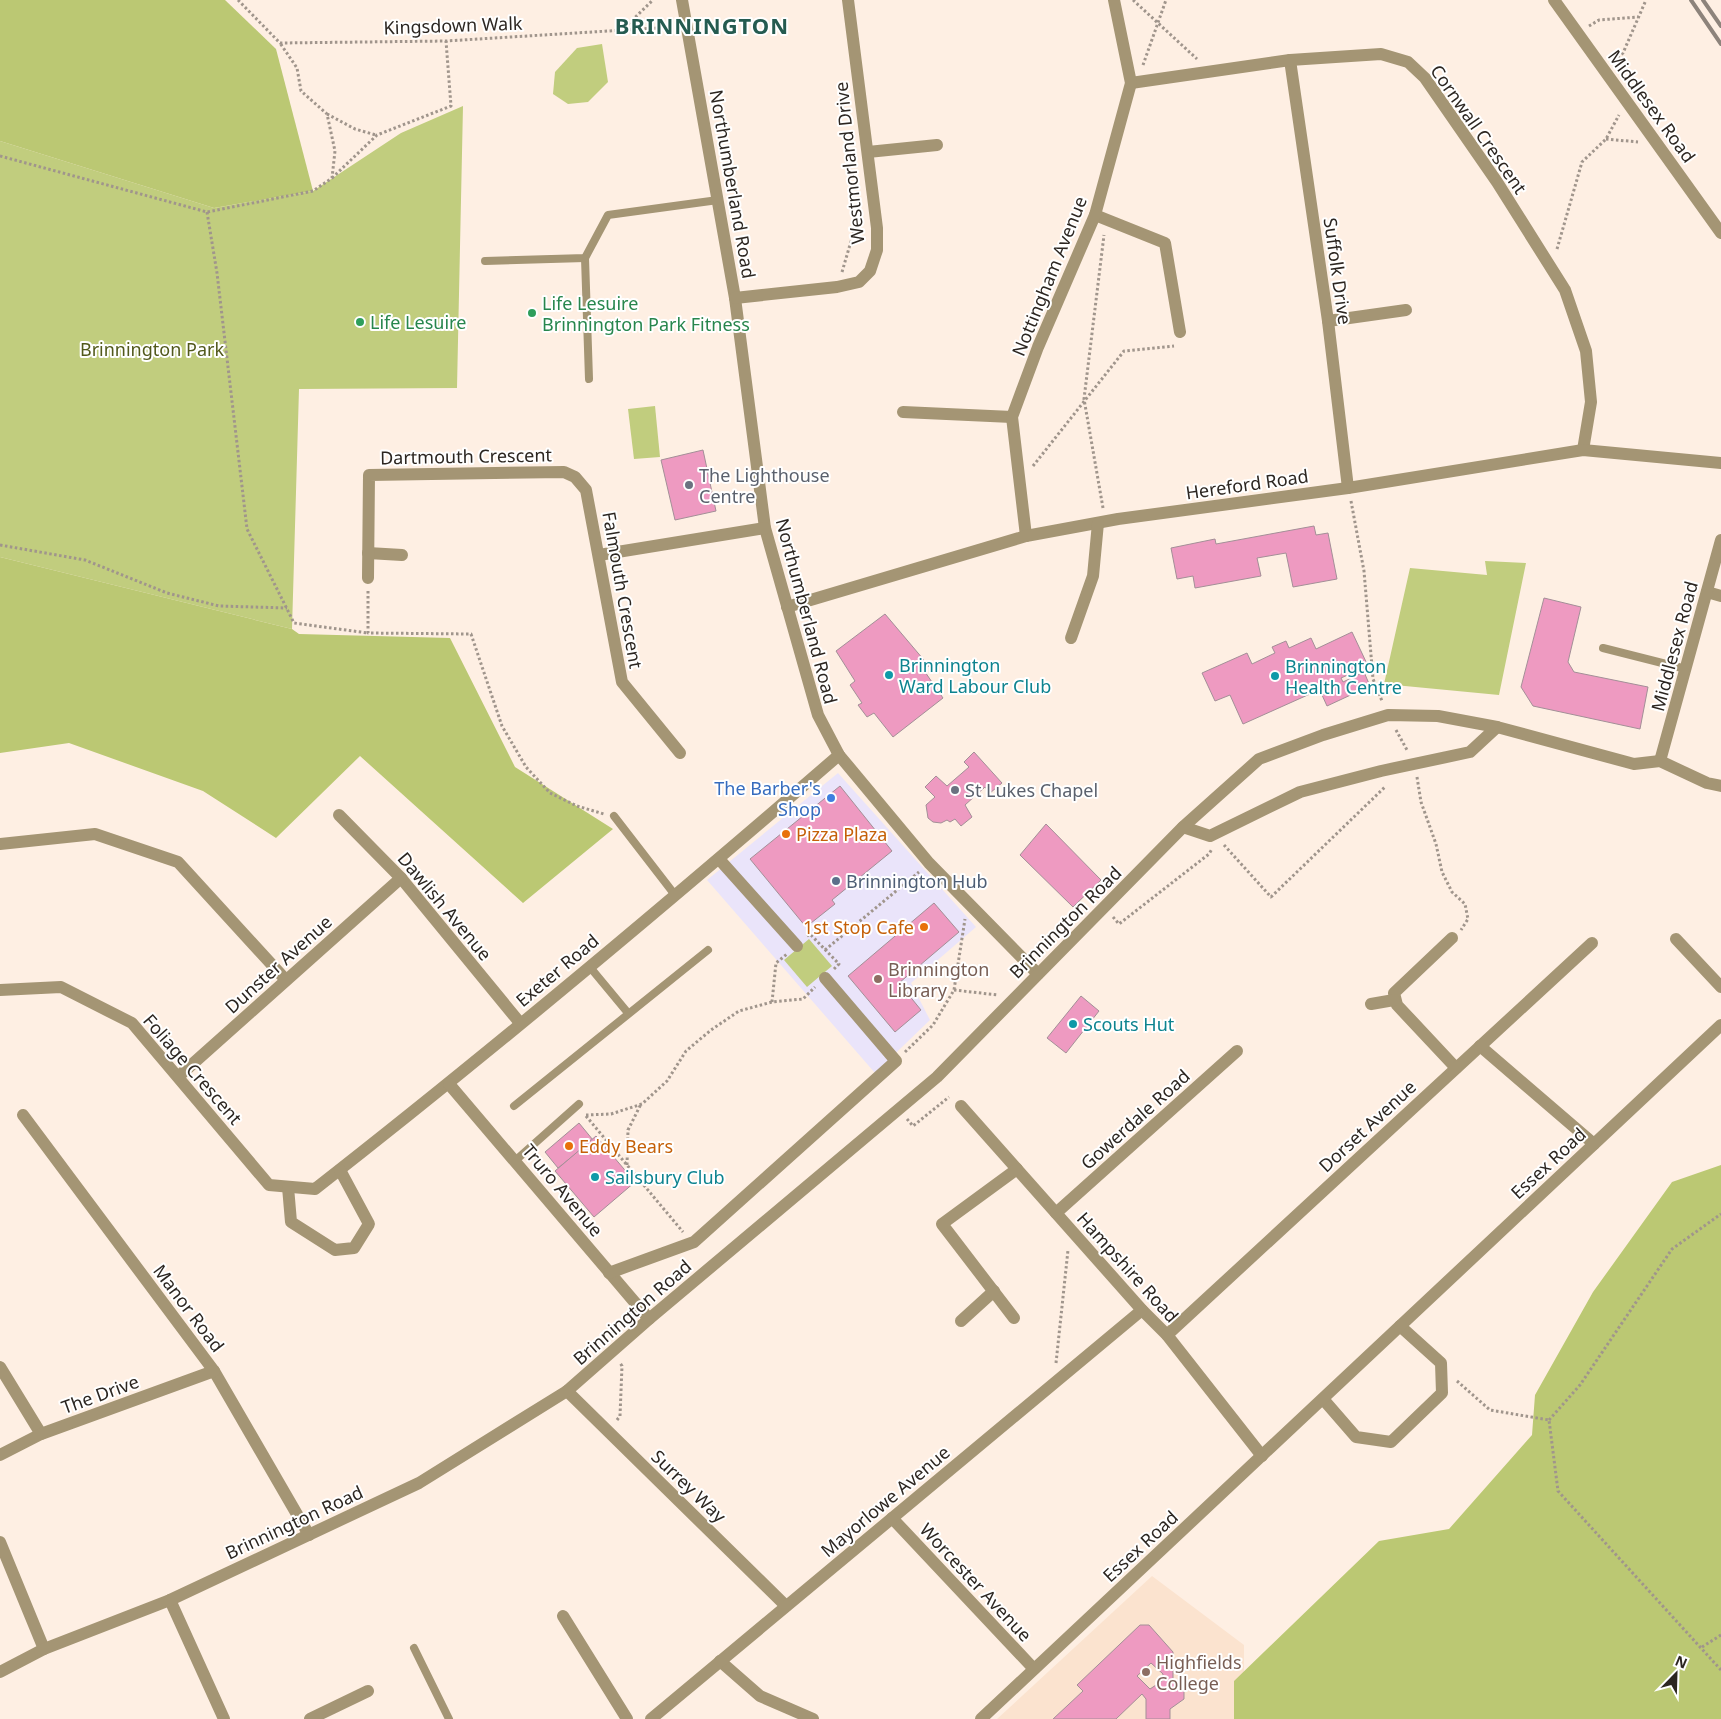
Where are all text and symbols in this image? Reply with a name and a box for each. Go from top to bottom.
district label: BRINNINGTON [615,10,789,40]
street label: Kingsdown Walk [383,11,523,39]
street label: Middlesex Road [1603,45,1701,167]
street label: Cornwall Crescent [1425,60,1533,199]
street label: Westmorland Drive [829,81,869,245]
street label: Northumberland Road [705,88,761,280]
street label: Nottingham Avenue [1006,193,1092,359]
street label: Suffolk Drive [1319,216,1357,326]
place label: Life Lesuire Brinnington Park Fitness [542,291,750,336]
marker: Life Lesuire Brinnington Park Fitness [526,307,538,319]
place label: Life Lesuire [370,310,466,334]
marker: Life Lesuire [354,316,366,328]
park label: Brinnington Park [80,337,224,361]
street label: Dartmouth Crescent [380,442,553,469]
place label: The Lighthouse Centre [699,463,830,508]
street label: Hereford Road [1184,463,1310,505]
marker: The Lighthouse Centre [683,479,695,491]
street label: Falmouth Crescent [597,510,649,671]
street label: Northumberland Road [771,516,843,706]
street label: Middlesex Road [1645,578,1703,714]
place label: Brinnington Ward Labour Club [899,653,1051,698]
place label: Brinnington Health Centre [1285,654,1402,699]
marker: Brinnington Ward Labour Club [883,669,895,681]
marker: Brinnington Health Centre [1269,670,1281,682]
place label: The Barber's Shop [714,776,821,821]
place label: St Lukes Chapel [965,778,1098,802]
marker: St Lukes Chapel [949,784,961,796]
marker: The Barber's Shop [825,792,837,804]
place label: Pizza Plaza [796,822,887,846]
marker: Pizza Plaza [780,828,792,840]
street label: Dawlish Avenue [393,847,497,965]
street label: Brinnington Road [1004,861,1126,983]
place label: Brinnington Hub [846,869,988,893]
marker: Brinnington Hub [830,875,842,887]
street label: Dunster Avenue [219,910,337,1018]
place label: 1st Stop Cafe [803,915,914,939]
marker: 1st Stop Cafe [918,921,930,933]
street label: Exeter Road [510,928,604,1012]
place label: Brinnington Library [888,957,989,1002]
marker: Brinnington Library [872,973,884,985]
street label: Foliage Crescent [138,1009,248,1130]
place label: Scouts Hut [1083,1012,1175,1036]
marker: Scouts Hut [1067,1018,1079,1030]
street label: Gowerdale Road [1075,1064,1195,1174]
street label: Dorset Avenue [1313,1075,1421,1177]
street label: Essex Road [1505,1122,1591,1204]
place label: Eddy Bears [579,1134,673,1158]
street label: Truro Avenue [517,1139,609,1241]
marker: Eddy Bears [563,1140,575,1152]
place label: Sailsbury Club [605,1165,725,1189]
marker: Sailsbury Club [589,1171,601,1183]
street label: Hampshire Road [1072,1207,1184,1327]
street label: Brinnington Road [568,1254,696,1370]
street label: Manor Road [148,1259,230,1357]
street label: The Drive [58,1369,142,1419]
street label: Mayorlowe Avenue [816,1440,954,1562]
street label: Surrey Way [647,1444,732,1528]
street label: Brinnington Road [221,1480,367,1564]
street label: Essex Road [1097,1505,1183,1587]
street label: Worcester Avenue [915,1518,1037,1646]
north arrow [1651,1649,1701,1699]
place label: Highfields College [1156,1650,1242,1695]
text: N [1672,1651,1690,1673]
marker: Highfields College [1140,1666,1152,1678]

